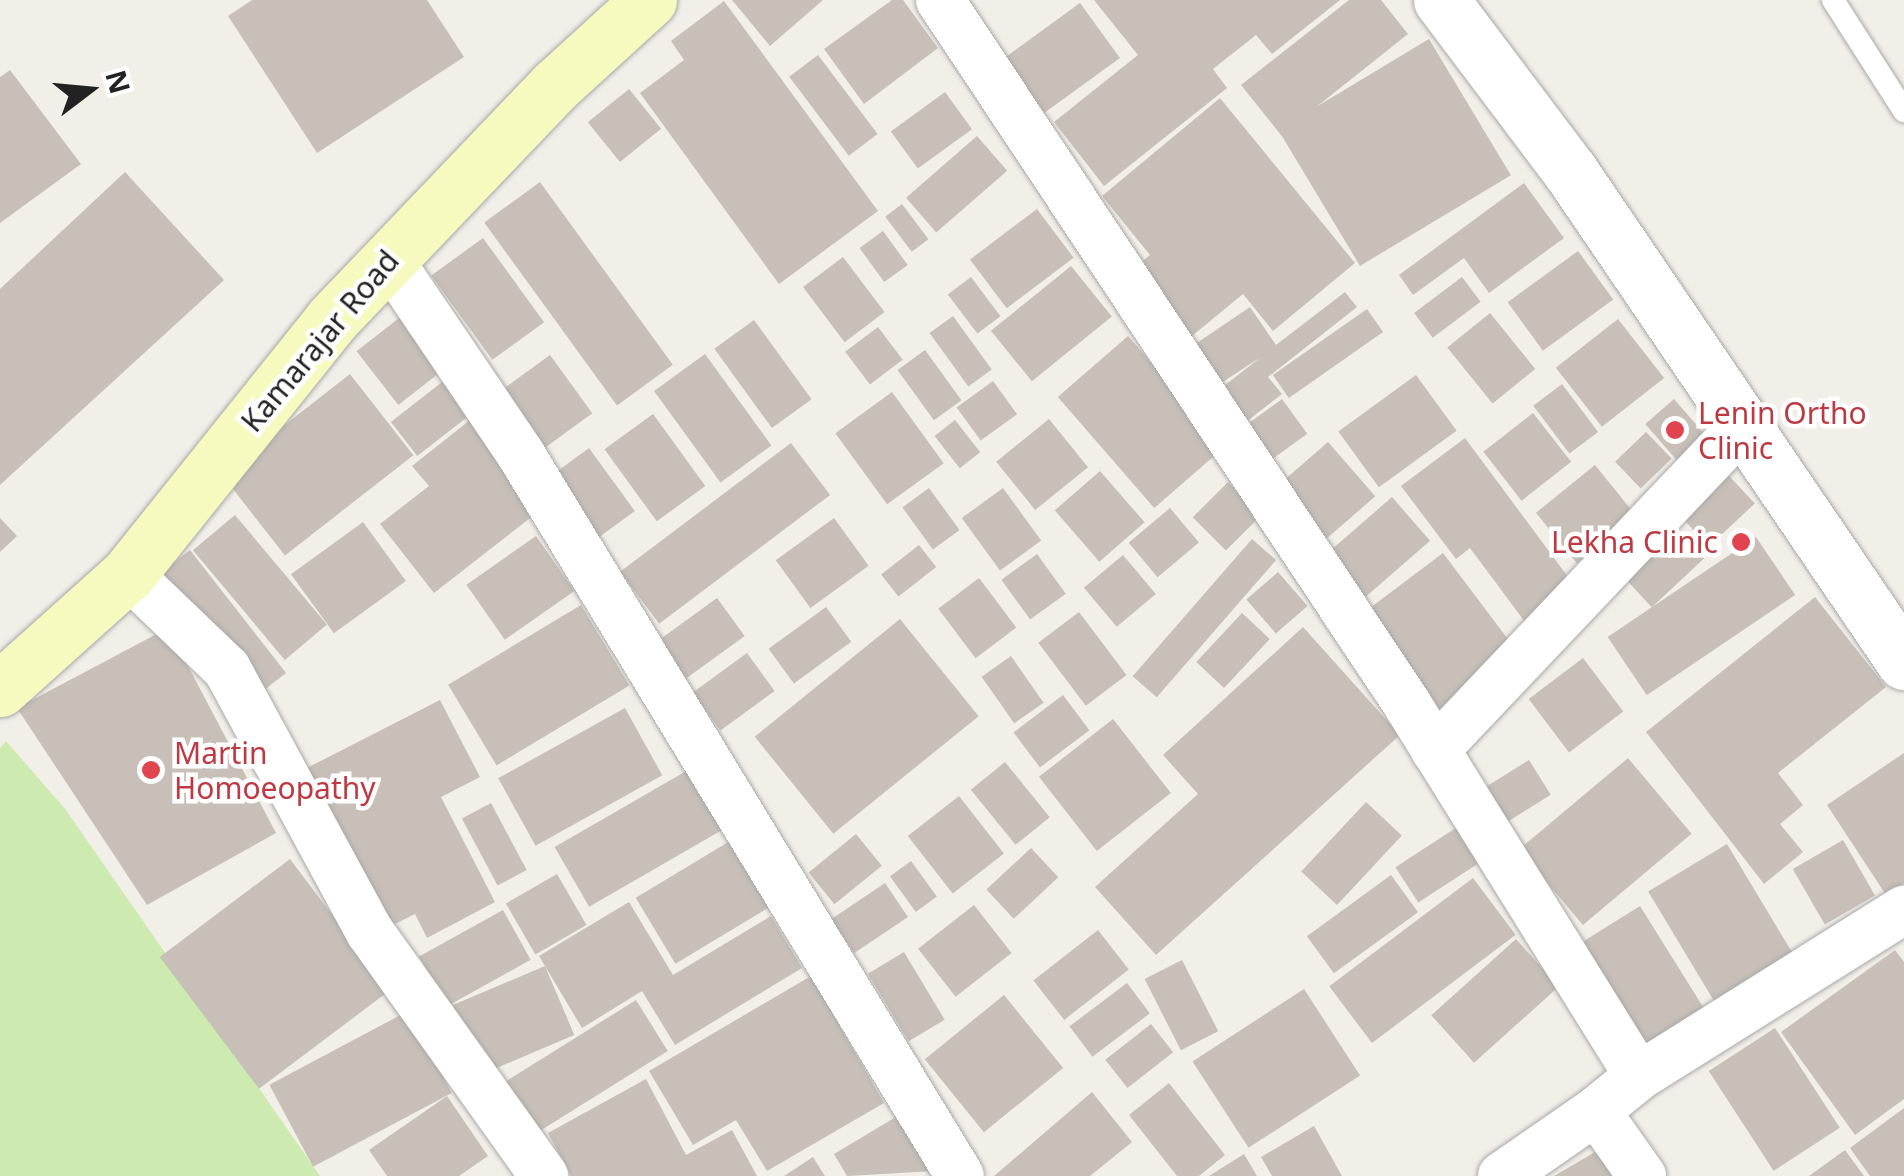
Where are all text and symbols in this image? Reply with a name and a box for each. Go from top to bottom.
north arrow [40,40,140,140]
text: N [97,66,140,98]
street label: Kamarajar Road [234,243,406,439]
place label: Lenin Ortho Clinic [1698,395,1867,466]
marker: Lenin Ortho Clinic [1662,417,1688,443]
place label: Lekha Clinic [1551,524,1718,560]
marker: Lekha Clinic [1728,529,1754,555]
place label: Martin Homoeopathy [174,735,376,806]
marker: Martin Homoeopathy [138,757,164,783]

